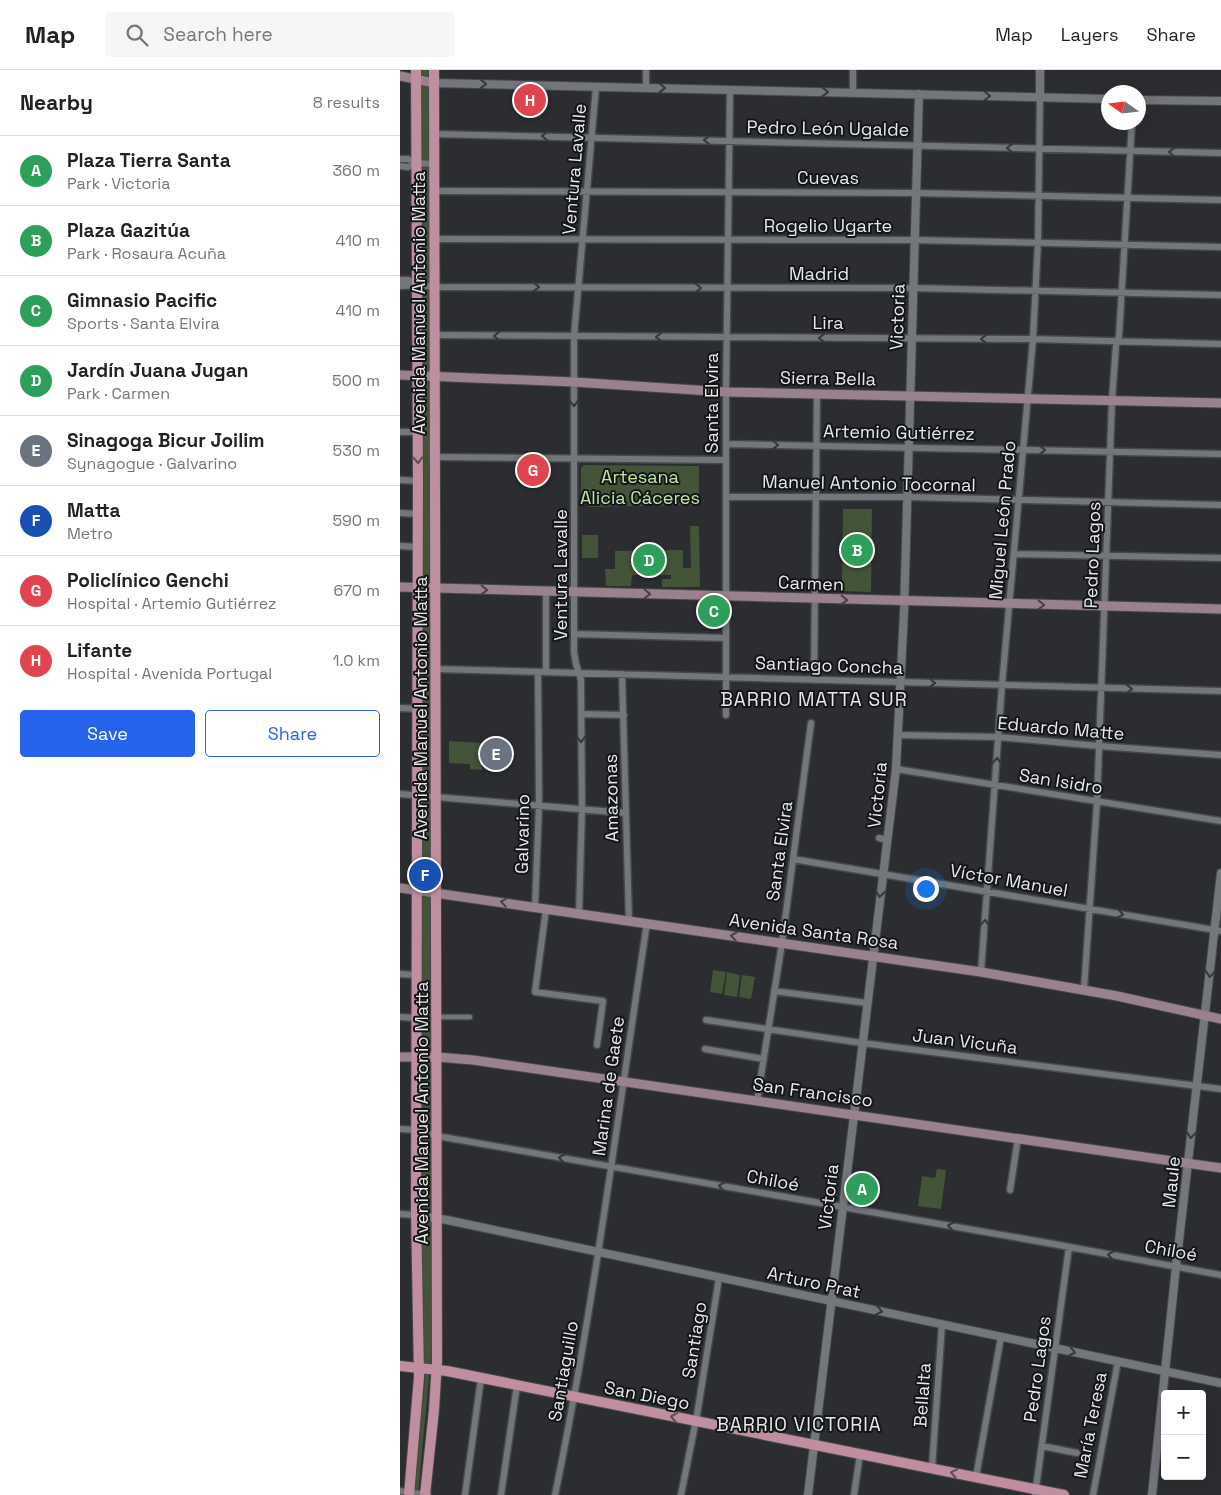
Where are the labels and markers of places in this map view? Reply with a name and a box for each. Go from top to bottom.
pin: H [514,81,546,119]
pin: G [517,451,549,489]
pin: B [841,531,873,569]
pin: D [633,541,665,579]
pin: C [698,592,730,630]
pin: E [480,735,512,773]
pin: F [409,856,441,894]
pin: A [846,1170,878,1208]

